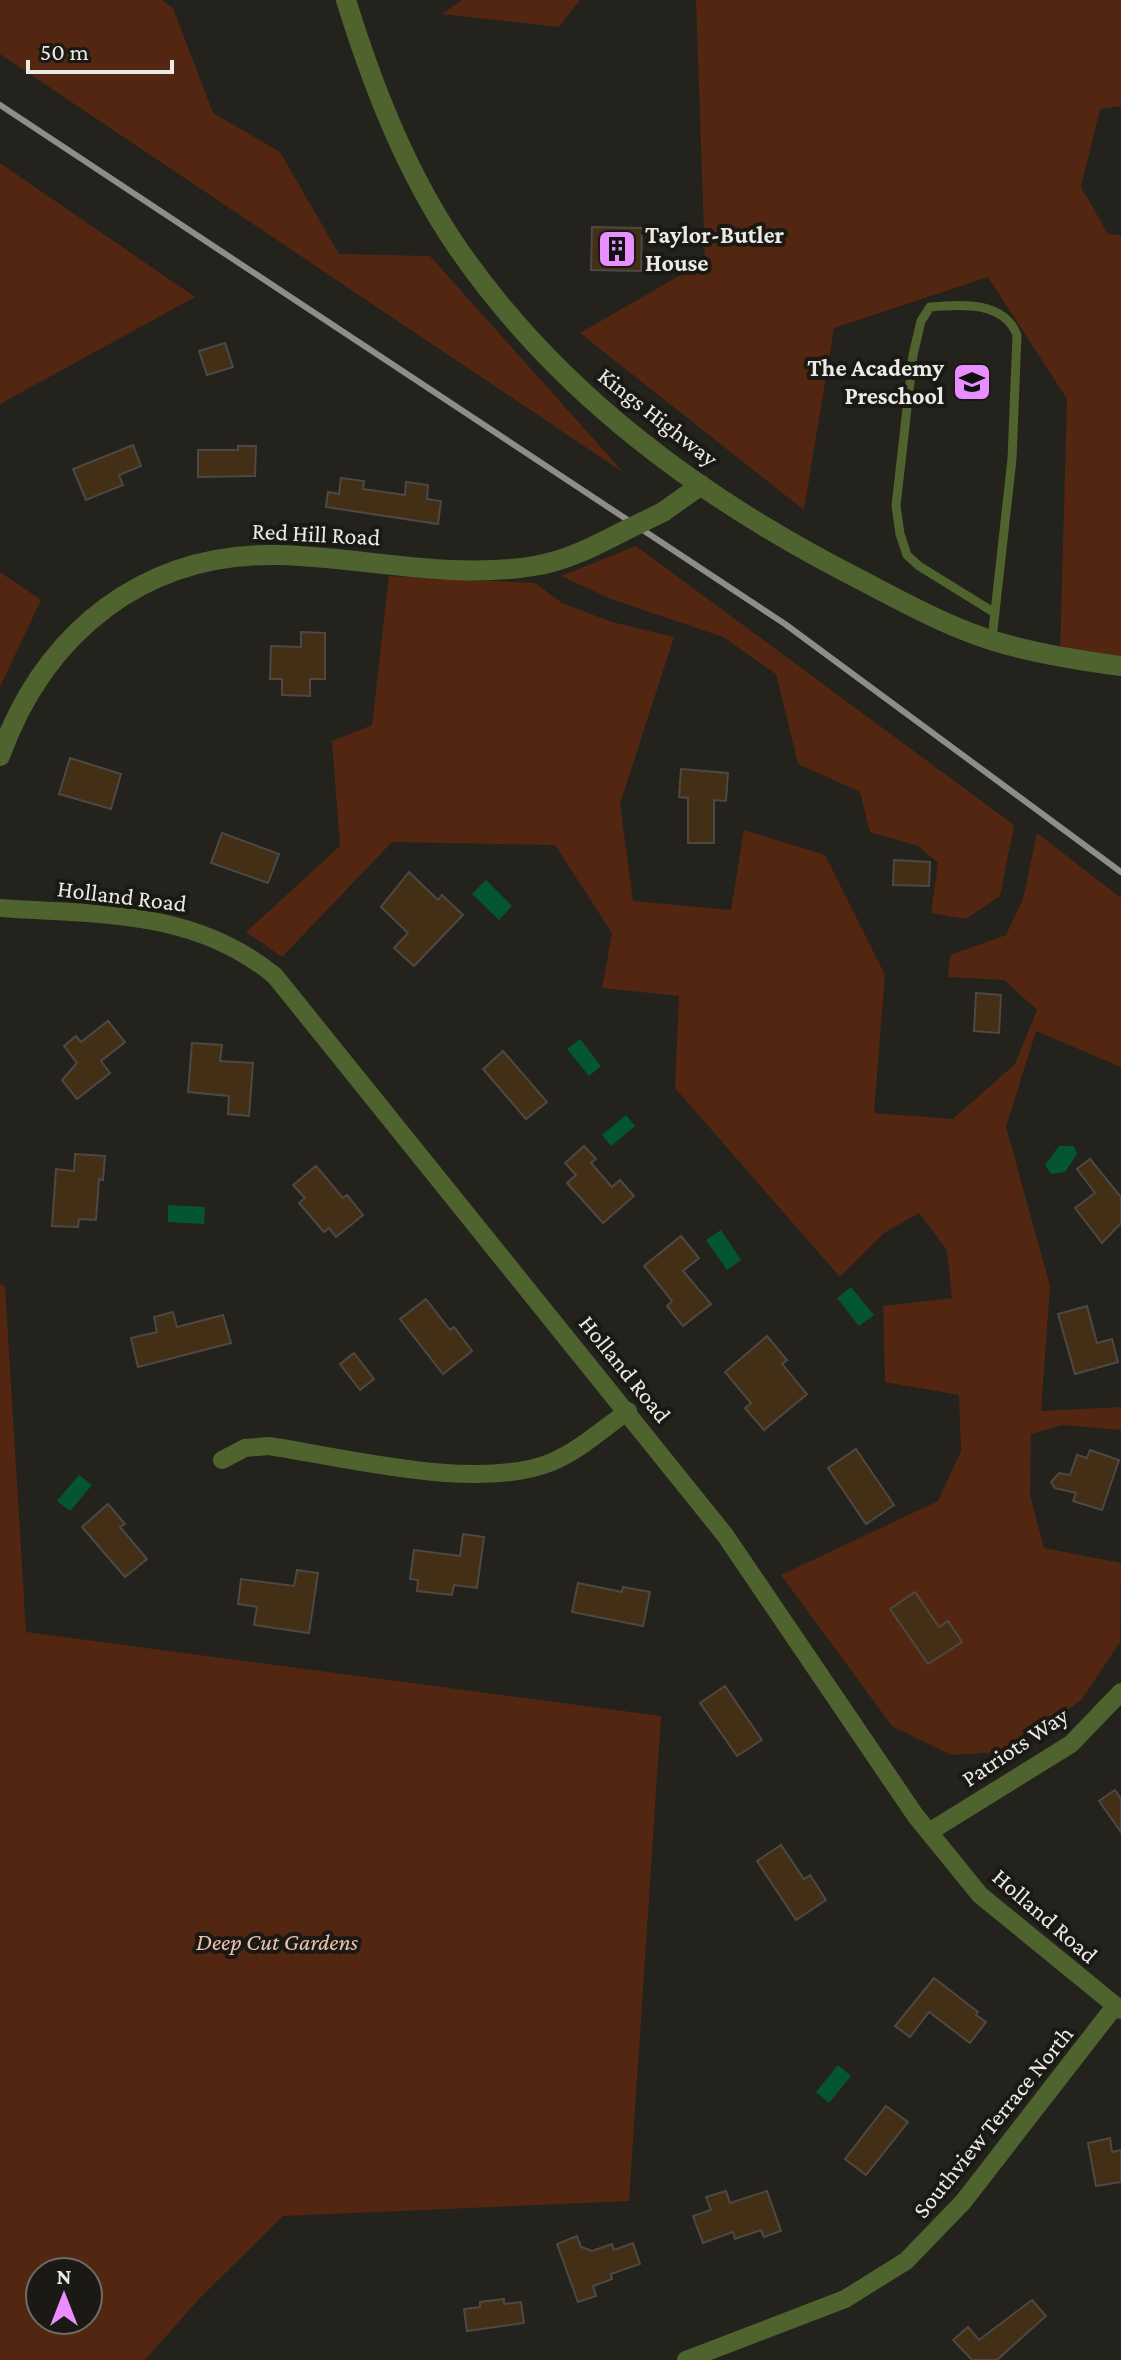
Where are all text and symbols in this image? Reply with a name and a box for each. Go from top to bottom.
scale bar [28,24,172,74]
text: 50 m [40,38,89,65]
place label: Taylor-Butler House [645,221,785,276]
building icon: Taylor-Butler House [596,228,638,270]
place label: The Academy Preschool [807,354,944,409]
school or university icon: The Academy Preschool [951,361,993,403]
street label: Kings Highway [593,362,724,472]
street label: Red Hill Road [251,517,381,550]
street label: Holland Road [56,874,189,917]
street label: Holland Road [574,1310,677,1428]
street label: Patriots Way [957,1701,1074,1792]
street label: Holland Road [987,1863,1104,1969]
park label: Deep Cut Gardens [196,1928,359,1955]
street label: Southview Terrace North [907,2020,1078,2223]
north arrow [24,2256,104,2336]
text: N [57,2264,72,2289]

